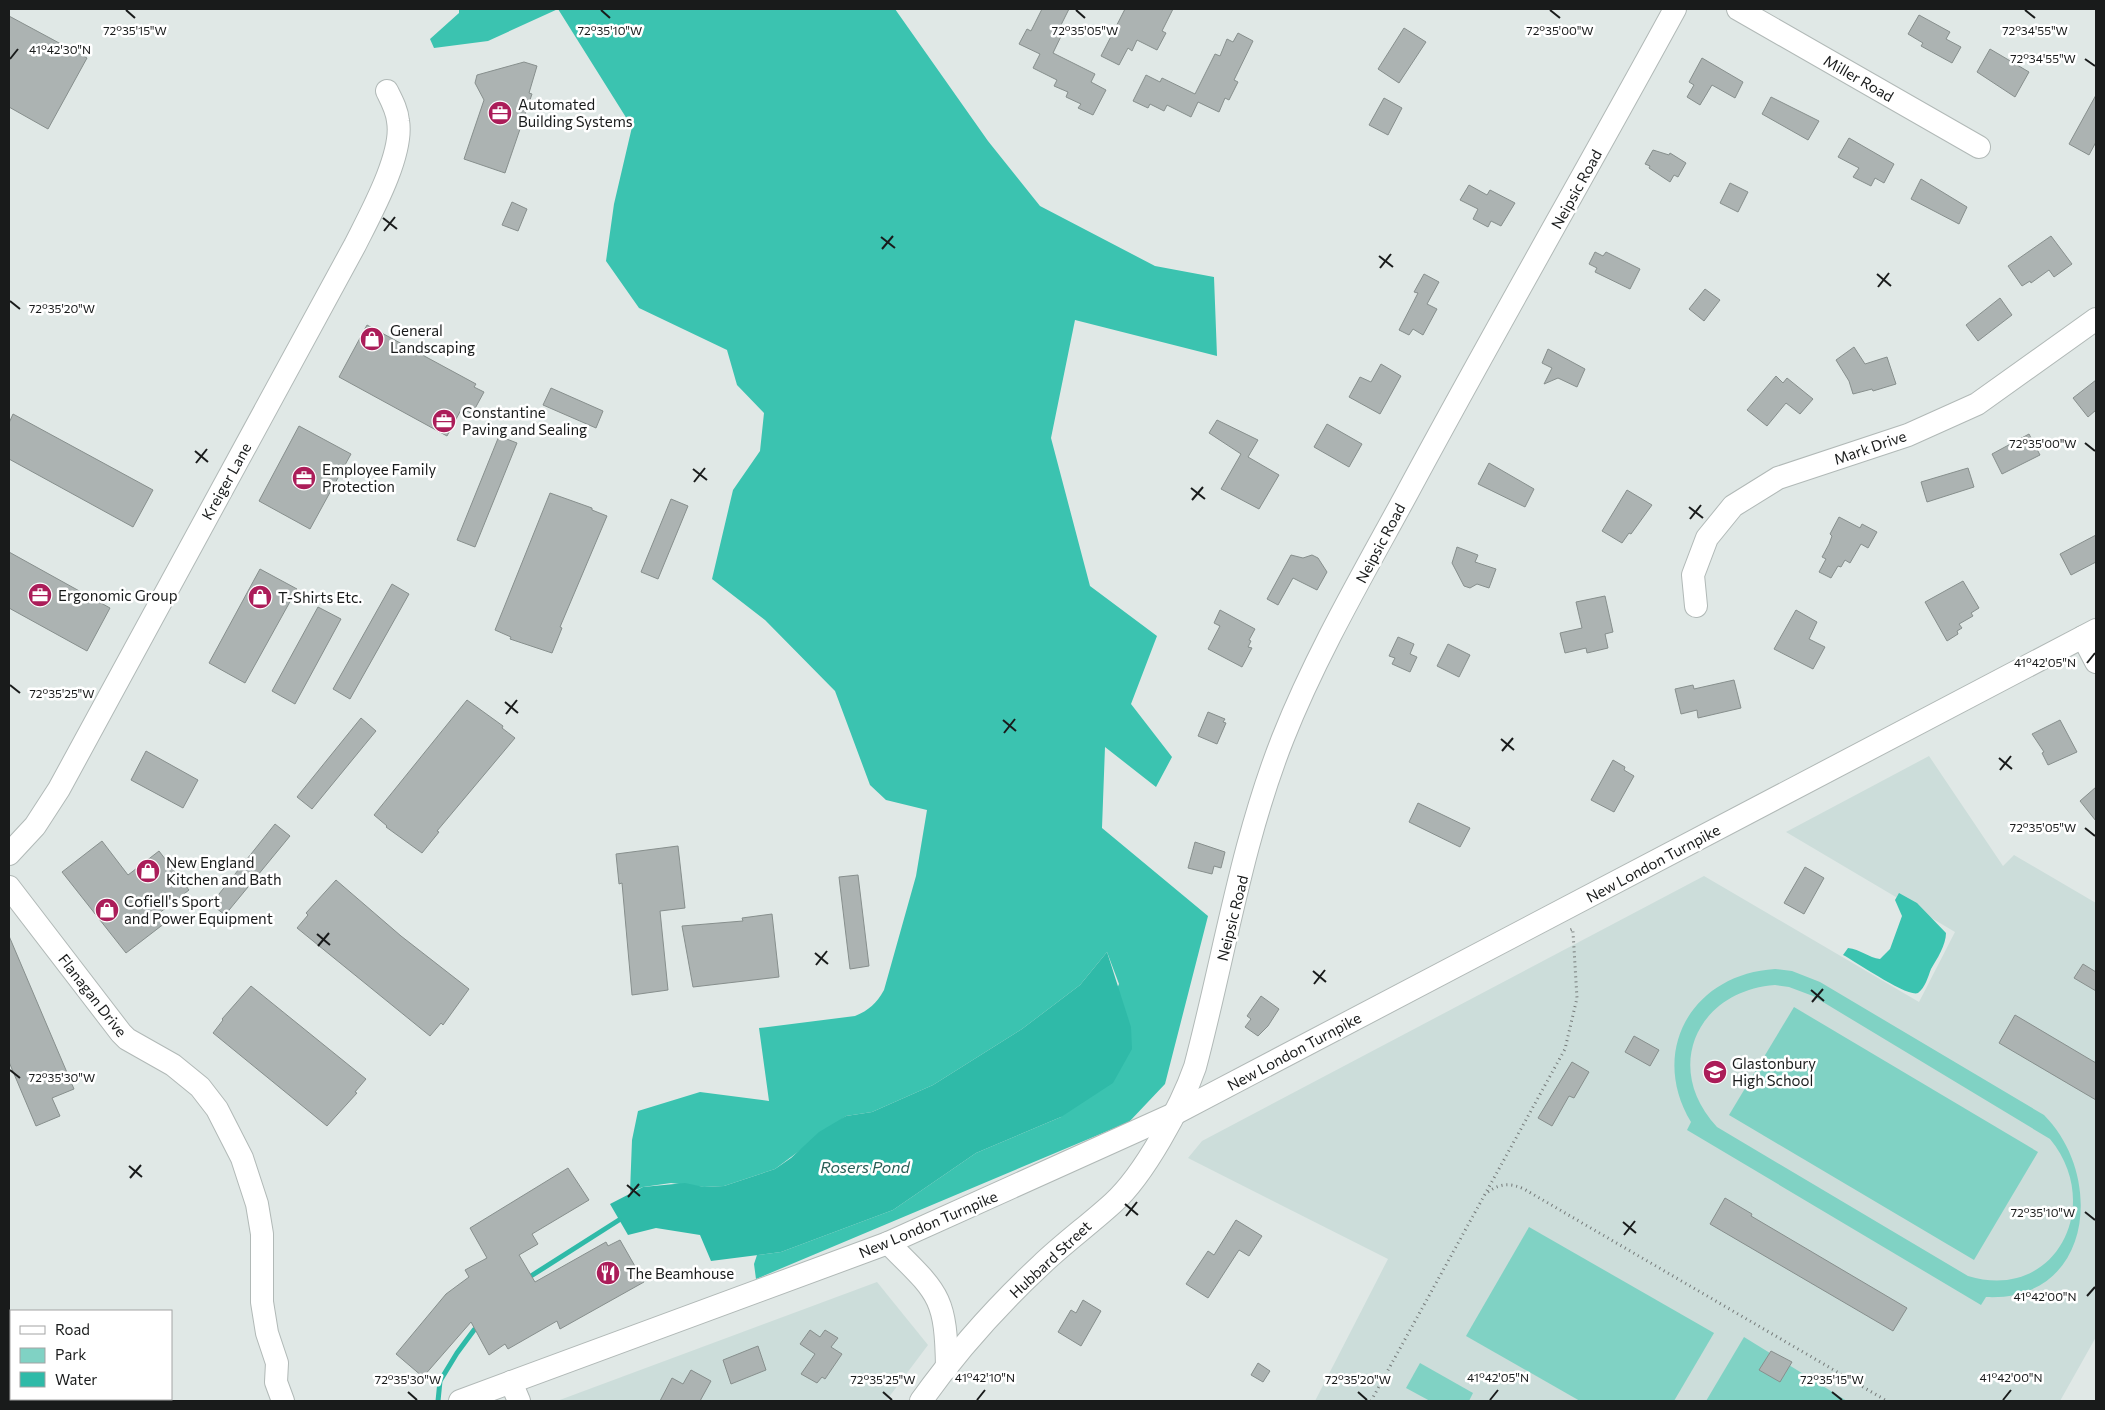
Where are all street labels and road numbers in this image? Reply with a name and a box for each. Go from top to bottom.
street label: Miller Road [1821,51,1897,105]
street label: Neipsic Road [1547,146,1605,232]
street label: Mark Drive [1831,426,1909,468]
street label: Kreiger Lane [197,439,255,523]
street label: Neipsic Road [1351,500,1409,586]
street label: New London Turnpike [1583,820,1723,906]
street label: Neipsic Road [1213,873,1251,963]
street label: Flanagan Drive [55,950,131,1040]
street label: New London Turnpike [1224,1008,1364,1094]
street label: New London Turnpike [856,1187,1000,1261]
street label: Hubbard Street [1006,1217,1094,1301]

